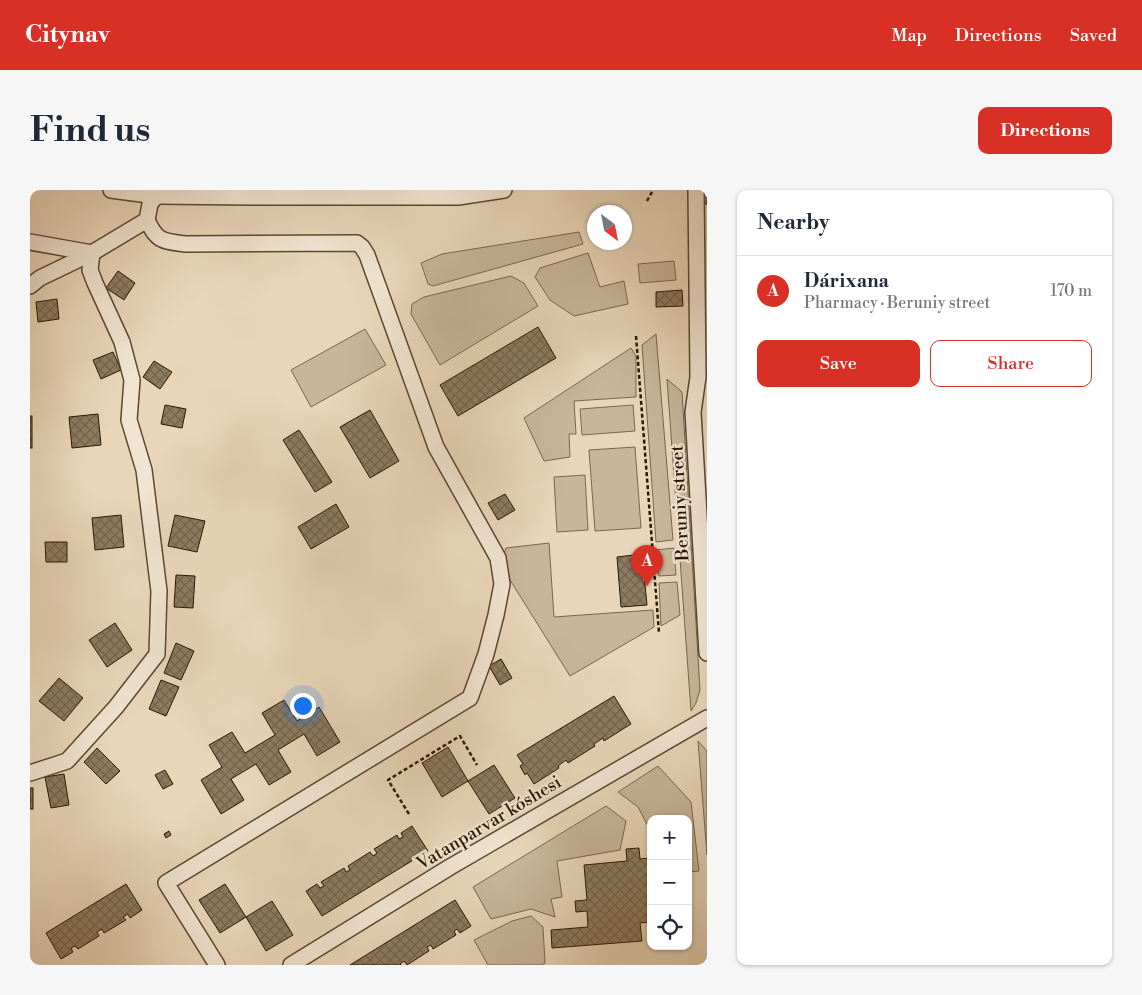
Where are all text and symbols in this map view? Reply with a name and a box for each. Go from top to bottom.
text: Citynav [25,20,110,50]
text: Map [891,24,927,47]
text: Directions [955,24,1042,47]
text: Saved [1070,24,1117,47]
button: Directions [978,107,1112,154]
text: Find us [30,109,150,152]
north arrow [587,205,632,250]
text: Nearby [757,210,830,236]
text: Dárixana [804,269,889,293]
text: A [767,281,779,301]
text: 170 m [1050,281,1092,301]
text: Pharmacy · Beruniy street [804,293,990,313]
button: Save [757,340,920,387]
button: Share [930,340,1092,387]
street label: Beruniy street [665,444,695,563]
pin: A [631,545,663,586]
your location [290,693,316,719]
street label: Vatanparvar kóshesi [411,771,566,876]
map controls [647,815,692,950]
button: + [647,815,692,860]
button: − [647,860,692,905]
button: locate [647,905,692,950]

